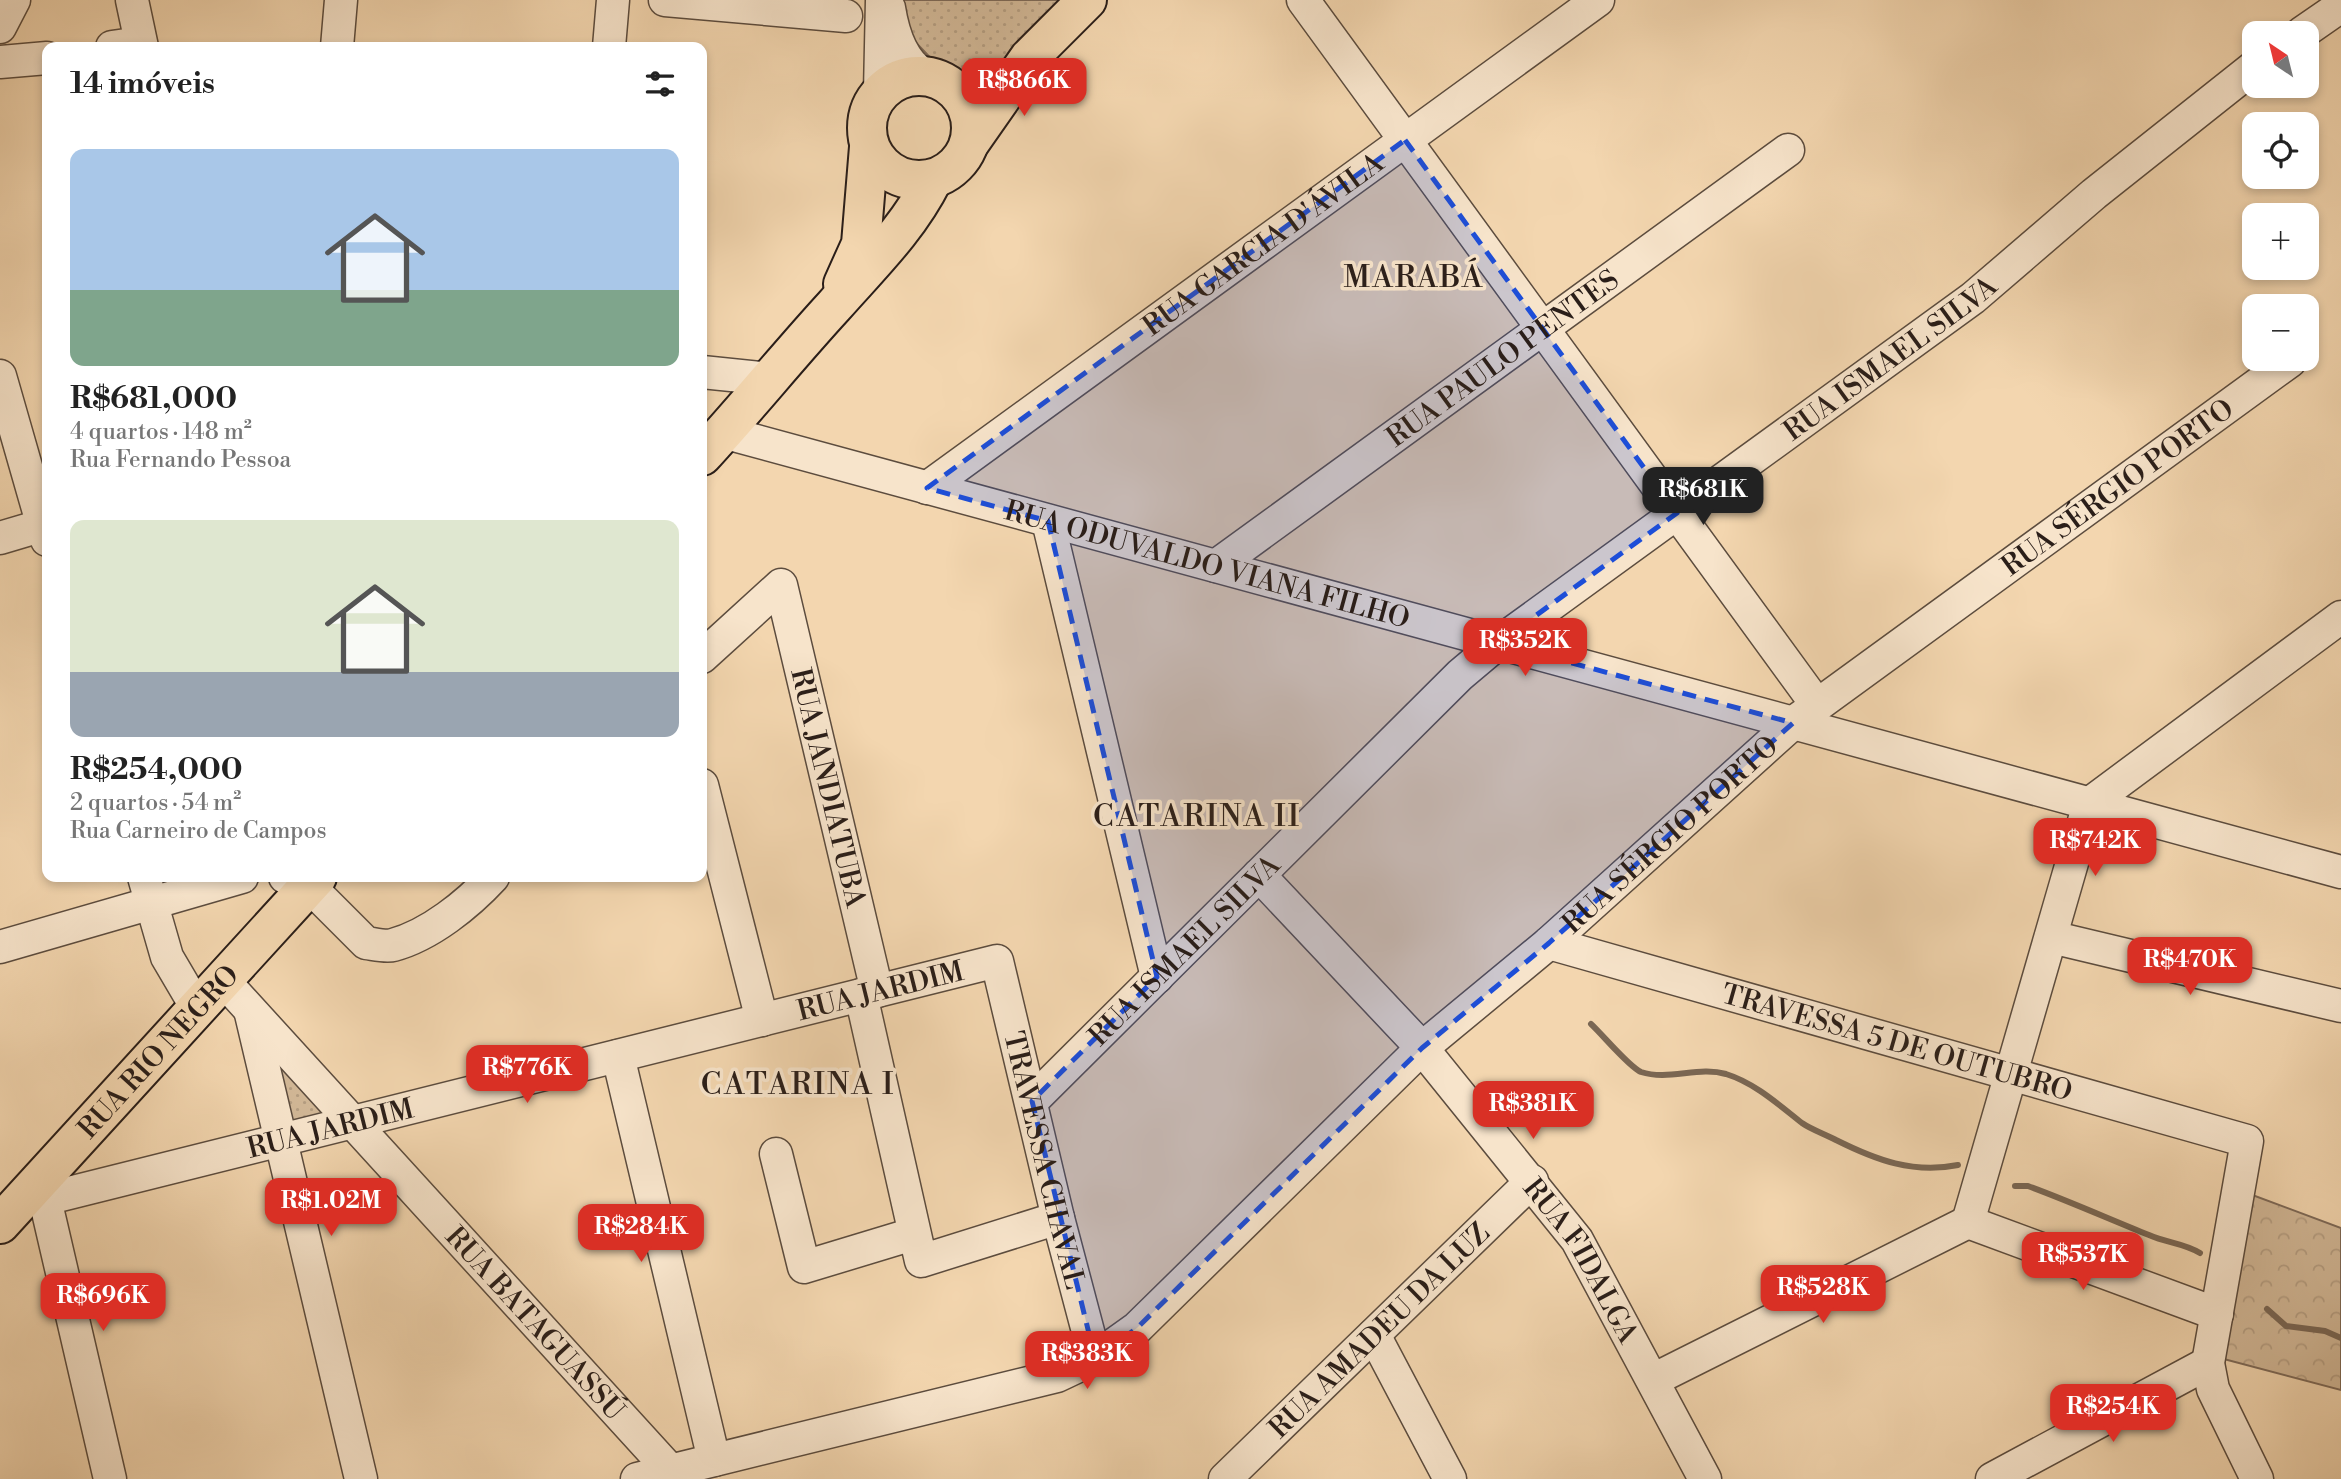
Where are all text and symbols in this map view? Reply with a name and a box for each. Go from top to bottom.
north arrow [2242,21,2319,98]
map controls [2242,21,2319,371]
pin: R$866K [967,58,1081,118]
text: 14 imóveis [70,65,215,103]
icon: filters [641,65,679,103]
text: R$866K [978,67,1070,95]
button: locate [2242,112,2319,189]
street label: RUA GARCIA D'ÁVILA [1136,145,1391,344]
icon: home [312,195,438,321]
button: + [2242,203,2319,280]
district label: MARABÁ [1344,257,1484,297]
street label: RUA PAULO PENTES [1380,263,1626,455]
street label: RUA ISMAEL SILVA [1777,269,2005,449]
button: − [2242,294,2319,371]
text: R$681,000 [70,380,237,418]
street label: RUA SÉRGIO PORTO [1995,392,2241,584]
text: 4 quartos · 148 m² [70,418,252,446]
text: Rua Fernando Pessoa [70,446,291,474]
pin: R$681K [1646,468,1760,527]
text: R$681K [1658,476,1748,504]
street label: RUA ODUVALDO VIANA FILHO [1001,493,1414,637]
icon: home [312,566,438,692]
pin: R$352K [1468,618,1582,678]
text: R$352K [1479,627,1571,655]
street label: RUA JANDIATUBA [782,665,873,912]
street label: RUA SÉRGIO PORTO [1555,729,1786,942]
text: R$254,000 [70,751,243,789]
text: 2 quartos · 54 m² [70,789,241,817]
district label: CATARINA II [1093,798,1301,836]
text: Rua Carneiro de Campos [70,817,327,845]
pin: R$742K [2038,818,2152,878]
text: R$742K [2049,827,2141,855]
street label: RUA ISMAEL SILVA [1082,848,1288,1054]
pin: R$470K [2133,937,2247,997]
text: R$470K [2143,946,2237,974]
street label: RUA JARDIM [793,954,968,1029]
street label: RUA RIO NEGRO [71,958,247,1146]
street label: TRAVESSA 5 DE OUTUBRO [1717,977,2076,1110]
street label: TRAVESSA CHAVAL [995,1028,1092,1293]
pin: R$776K [470,1046,584,1105]
text: R$776K [482,1054,572,1082]
district label: CATARINA I [701,1066,895,1104]
pin: R$381K [1476,1082,1590,1141]
text: R$381K [1489,1090,1577,1118]
street label: RUA JARDIM [243,1091,418,1167]
street label: RUA FIDALGA [1515,1172,1645,1350]
pin: R$1.02M [266,1178,396,1238]
text: R$1.02M [281,1187,381,1215]
pin: R$284K [584,1204,698,1264]
text: R$284K [594,1213,688,1241]
street label: RUA AMADEU DA LUZ [1262,1216,1497,1446]
street label: RUA BATAGUASSÚ [437,1220,633,1428]
pin: R$537K [2026,1232,2140,1292]
text: R$537K [2038,1241,2128,1269]
pin: R$528K [1766,1266,1880,1325]
pin: R$696K [46,1274,160,1333]
text: R$528K [1777,1274,1869,1302]
text: R$696K [57,1282,149,1310]
pin: R$383K [1030,1332,1144,1391]
text: R$383K [1041,1340,1133,1368]
pin: R$254K [2056,1384,2170,1444]
text: R$254K [2066,1393,2160,1421]

